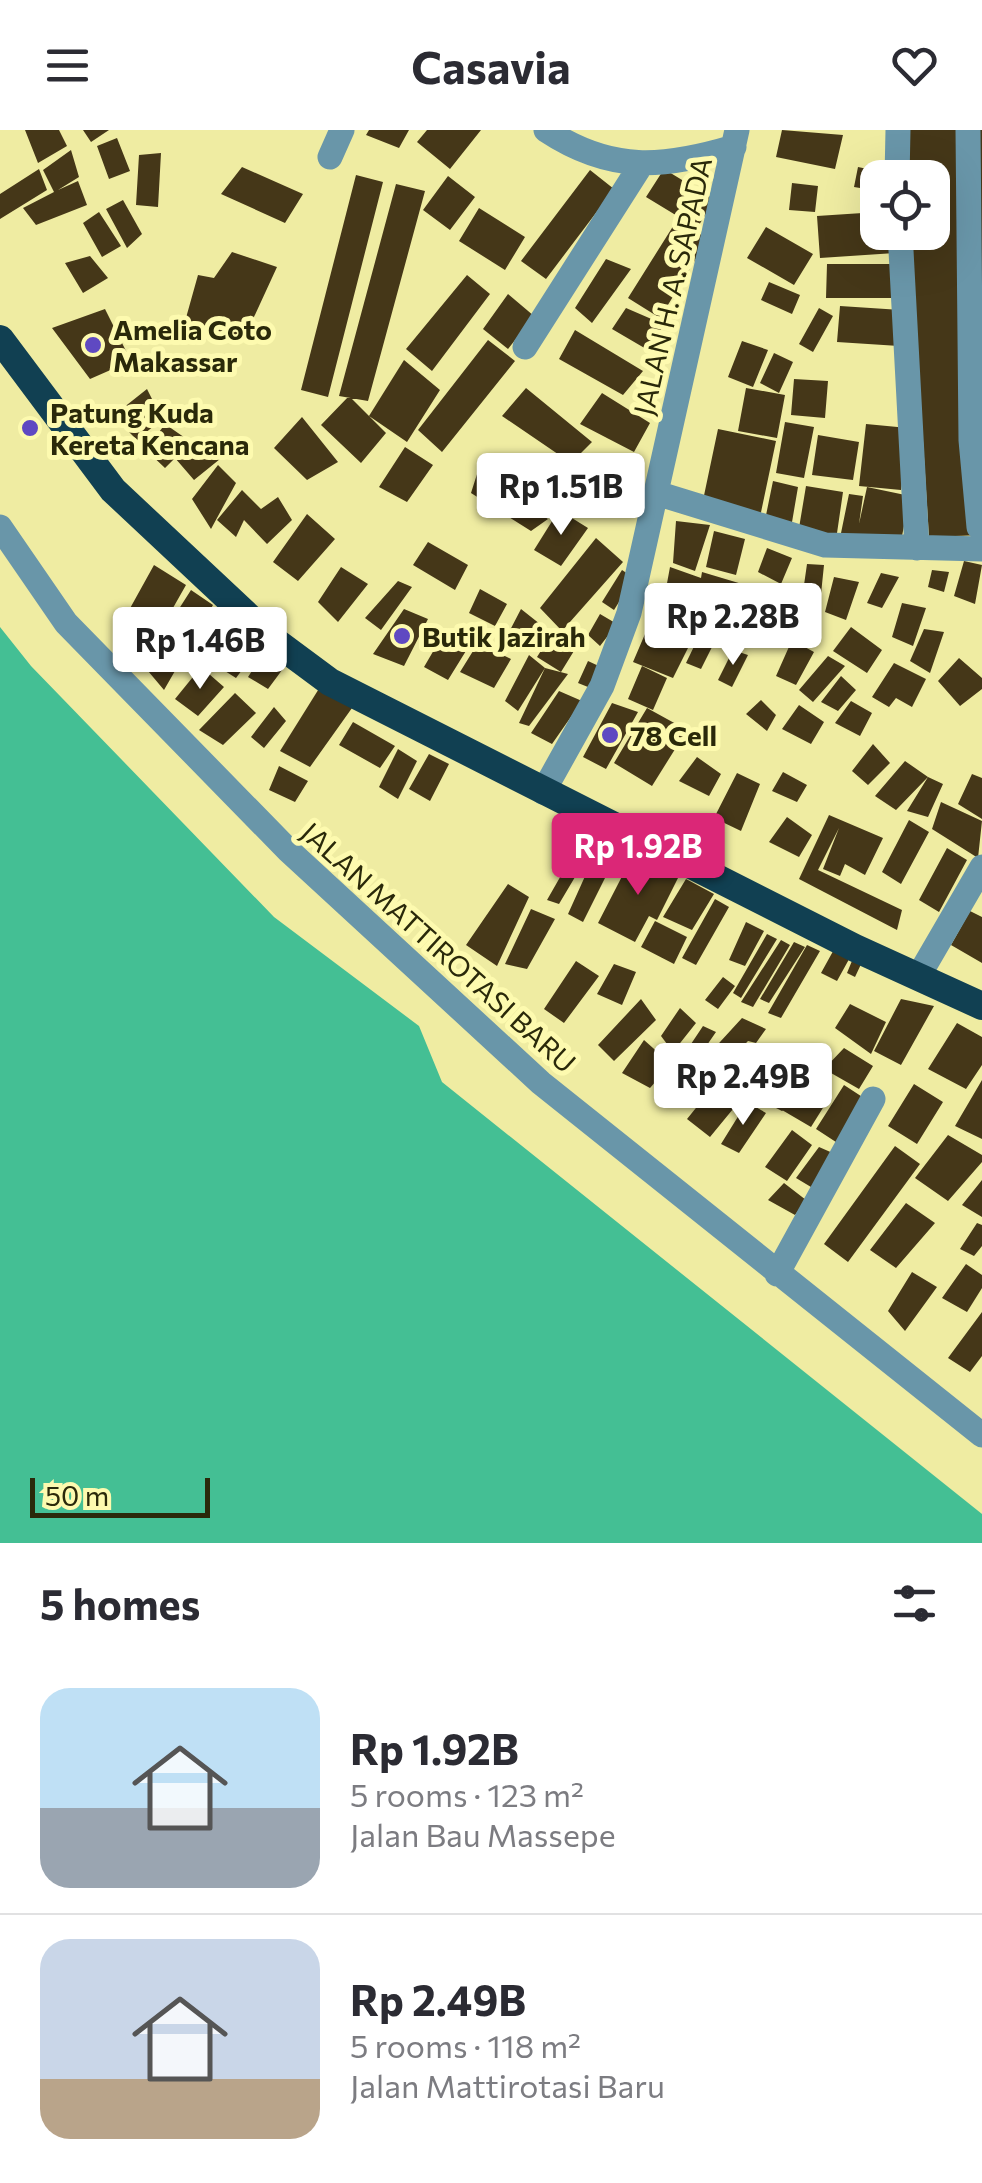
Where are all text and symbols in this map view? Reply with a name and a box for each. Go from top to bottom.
icon: menu [40,38,95,93]
text: Casavia [411,38,571,93]
icon: heart [887,38,942,93]
street label: JALAN H. A. SAPADA [626,154,718,418]
map controls [860,160,950,250]
button: locate [860,160,950,250]
place label: Amelia Coto Makassar [113,312,272,378]
marker: Amelia Coto Makassar [82,334,104,356]
place label: Patung Kuda Kereta Kencana [50,395,249,461]
marker: Patung Kuda Kereta Kencana [19,417,41,439]
pin: Rp 1.51B [458,453,664,538]
text: Rp 1.51B [499,465,623,505]
pin: Rp 2.28B [630,583,836,668]
text: Rp 2.28B [667,595,799,635]
pin: Rp 1.46B [97,607,303,692]
text: Rp 1.46B [135,619,265,659]
place label: Butik Jazirah [422,619,586,653]
marker: Butik Jazirah [391,625,413,647]
place label: 78 Cell [630,718,717,752]
marker: 78 Cell [599,724,621,746]
pin: Rp 1.92B [535,813,741,898]
street label: JALAN MATTIROTASI BARU [295,815,583,1079]
text: Rp 1.92B [574,825,702,865]
pin: Rp 2.49B [640,1043,846,1128]
text: Rp 2.49B [676,1055,810,1095]
scale bar [30,1473,210,1518]
text: 50 m [45,1478,109,1512]
icon: filters [887,1576,942,1631]
text: 5 homes [40,1577,200,1629]
text: Rp 1.92B [350,1722,519,1774]
icon: home [120,1728,240,1848]
text: 5 rooms · 123 m² [350,1774,584,1814]
text: Jalan Bau Massepe [350,1814,616,1854]
text: Rp 2.49B [350,1973,526,2025]
icon: home [120,1979,240,2099]
text: 5 rooms · 118 m² [350,2025,581,2065]
text: Jalan Mattirotasi Baru [350,2065,665,2105]

